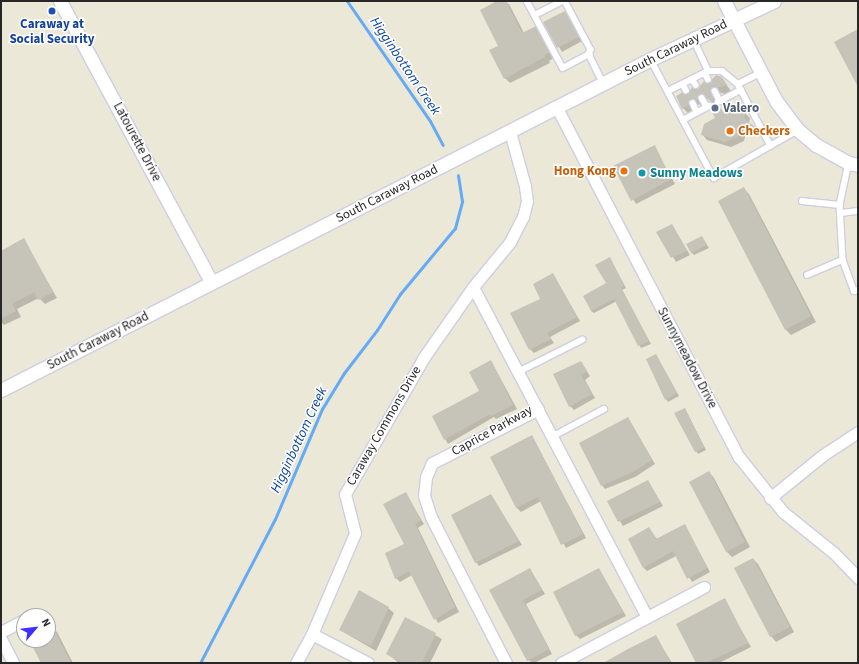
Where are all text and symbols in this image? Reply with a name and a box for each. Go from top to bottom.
marker: Caraway at Social Security [47,6,57,16]
water label: Higginbottom Creek [366,14,444,118]
street label: South Caraway Road [622,16,730,80]
place label: Caraway at Social Security [9,17,95,48]
street label: Latourette Drive [110,100,164,184]
place label: Valero [723,100,759,116]
marker: Valero [710,103,720,113]
place label: Checkers [738,123,790,139]
marker: Checkers [725,126,735,136]
street label: South Caraway Road [333,162,441,226]
place label: Hong Kong [554,163,616,179]
place label: Sunny Meadows [650,165,743,181]
marker: Hong Kong [619,166,629,176]
marker: Sunny Meadows [637,168,647,178]
street label: Sunnymeadow Drive [654,305,720,411]
street label: South Caraway Road [44,309,152,373]
street label: Caraway Commons Drive [343,363,425,489]
water label: Higginbottom Creek [267,384,331,496]
street label: Caprice Parkway [449,402,535,460]
north arrow [16,608,56,648]
text: N [38,616,54,629]

